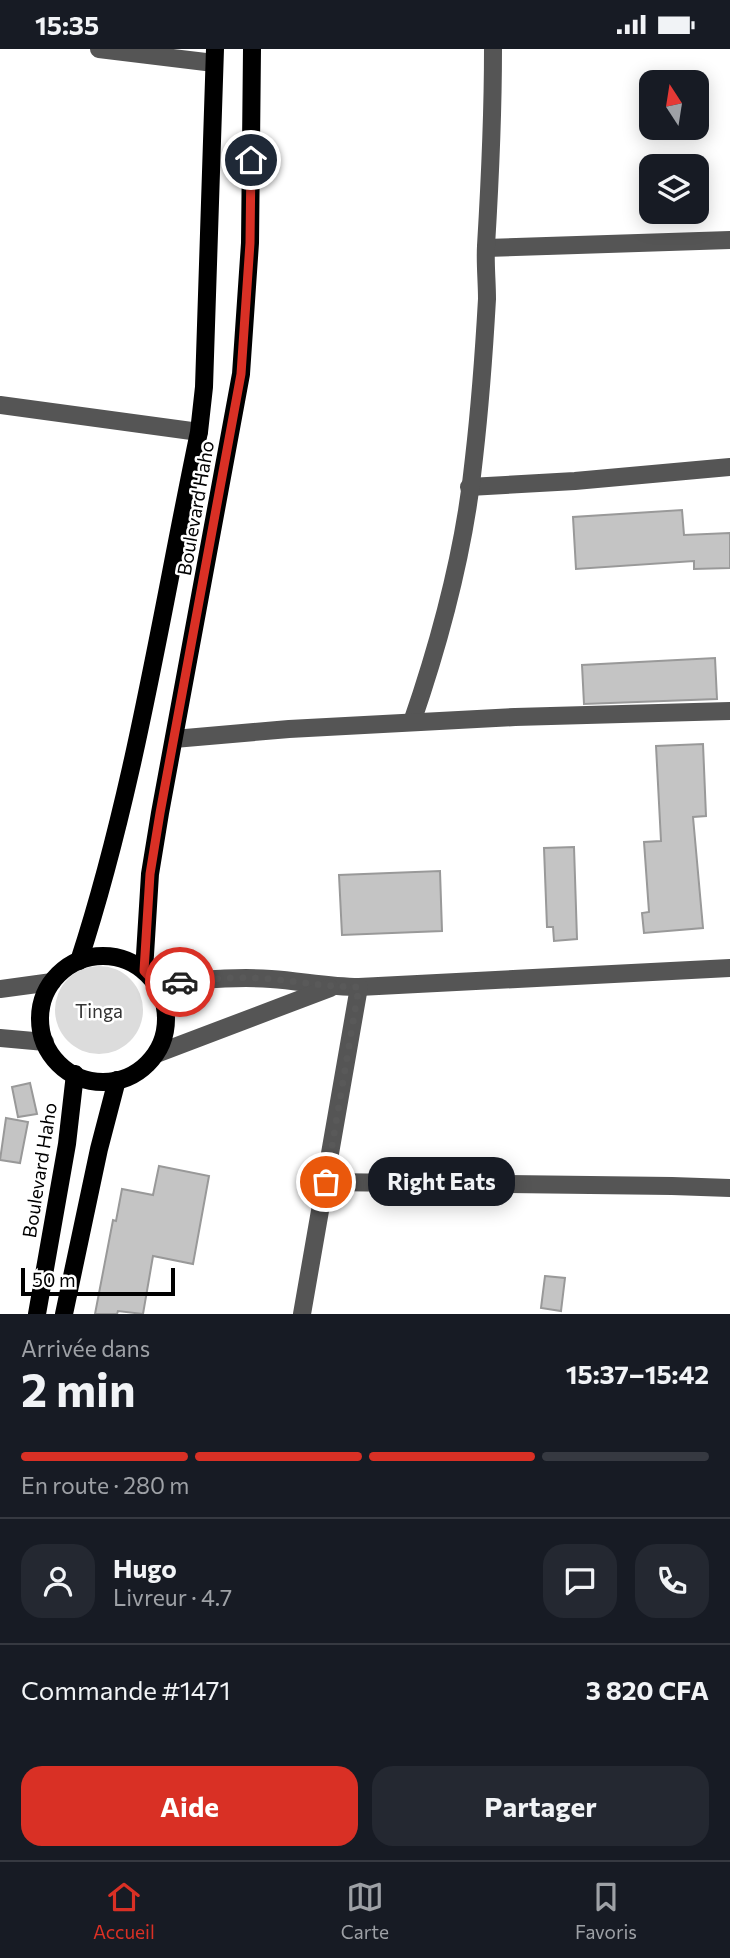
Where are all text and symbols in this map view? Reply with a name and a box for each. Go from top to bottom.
text: 15:35 [35,9,99,40]
north arrow [639,70,709,140]
map controls [639,70,709,224]
pin [221,130,281,190]
icon: home [232,141,270,179]
button: layers [639,154,709,224]
street label: Boulevard Haho [172,439,218,577]
courier [145,947,215,1017]
icon: car [161,963,199,1001]
park label: Tinga [75,999,123,1022]
street label: Boulevard Haho [17,1101,61,1239]
pin [296,1152,356,1212]
callout: Right Eats [368,1157,515,1207]
icon: bag [307,1163,345,1201]
text: Right Eats [387,1167,496,1195]
scale bar [21,1265,175,1297]
text: 50 m [32,1268,76,1291]
text: Arrivée dans [21,1334,150,1362]
text: 15:37–15:42 [566,1358,709,1389]
text: 2 min [21,1360,136,1416]
text: En route · 280 m [21,1471,189,1499]
button: person [21,1544,95,1618]
button: chat [543,1544,617,1618]
button: phone [635,1544,709,1618]
text: Hugo [113,1552,177,1583]
text: Livreur · 4.7 [113,1583,232,1611]
text: Commande #1471 [21,1674,231,1705]
text: 3 820 CFA [586,1674,709,1705]
button: Aide [21,1766,358,1846]
button: Partager [372,1766,709,1846]
tab: Accueil [93,1878,155,1943]
tab: Carte [341,1878,389,1943]
tab: Favoris [575,1878,637,1943]

